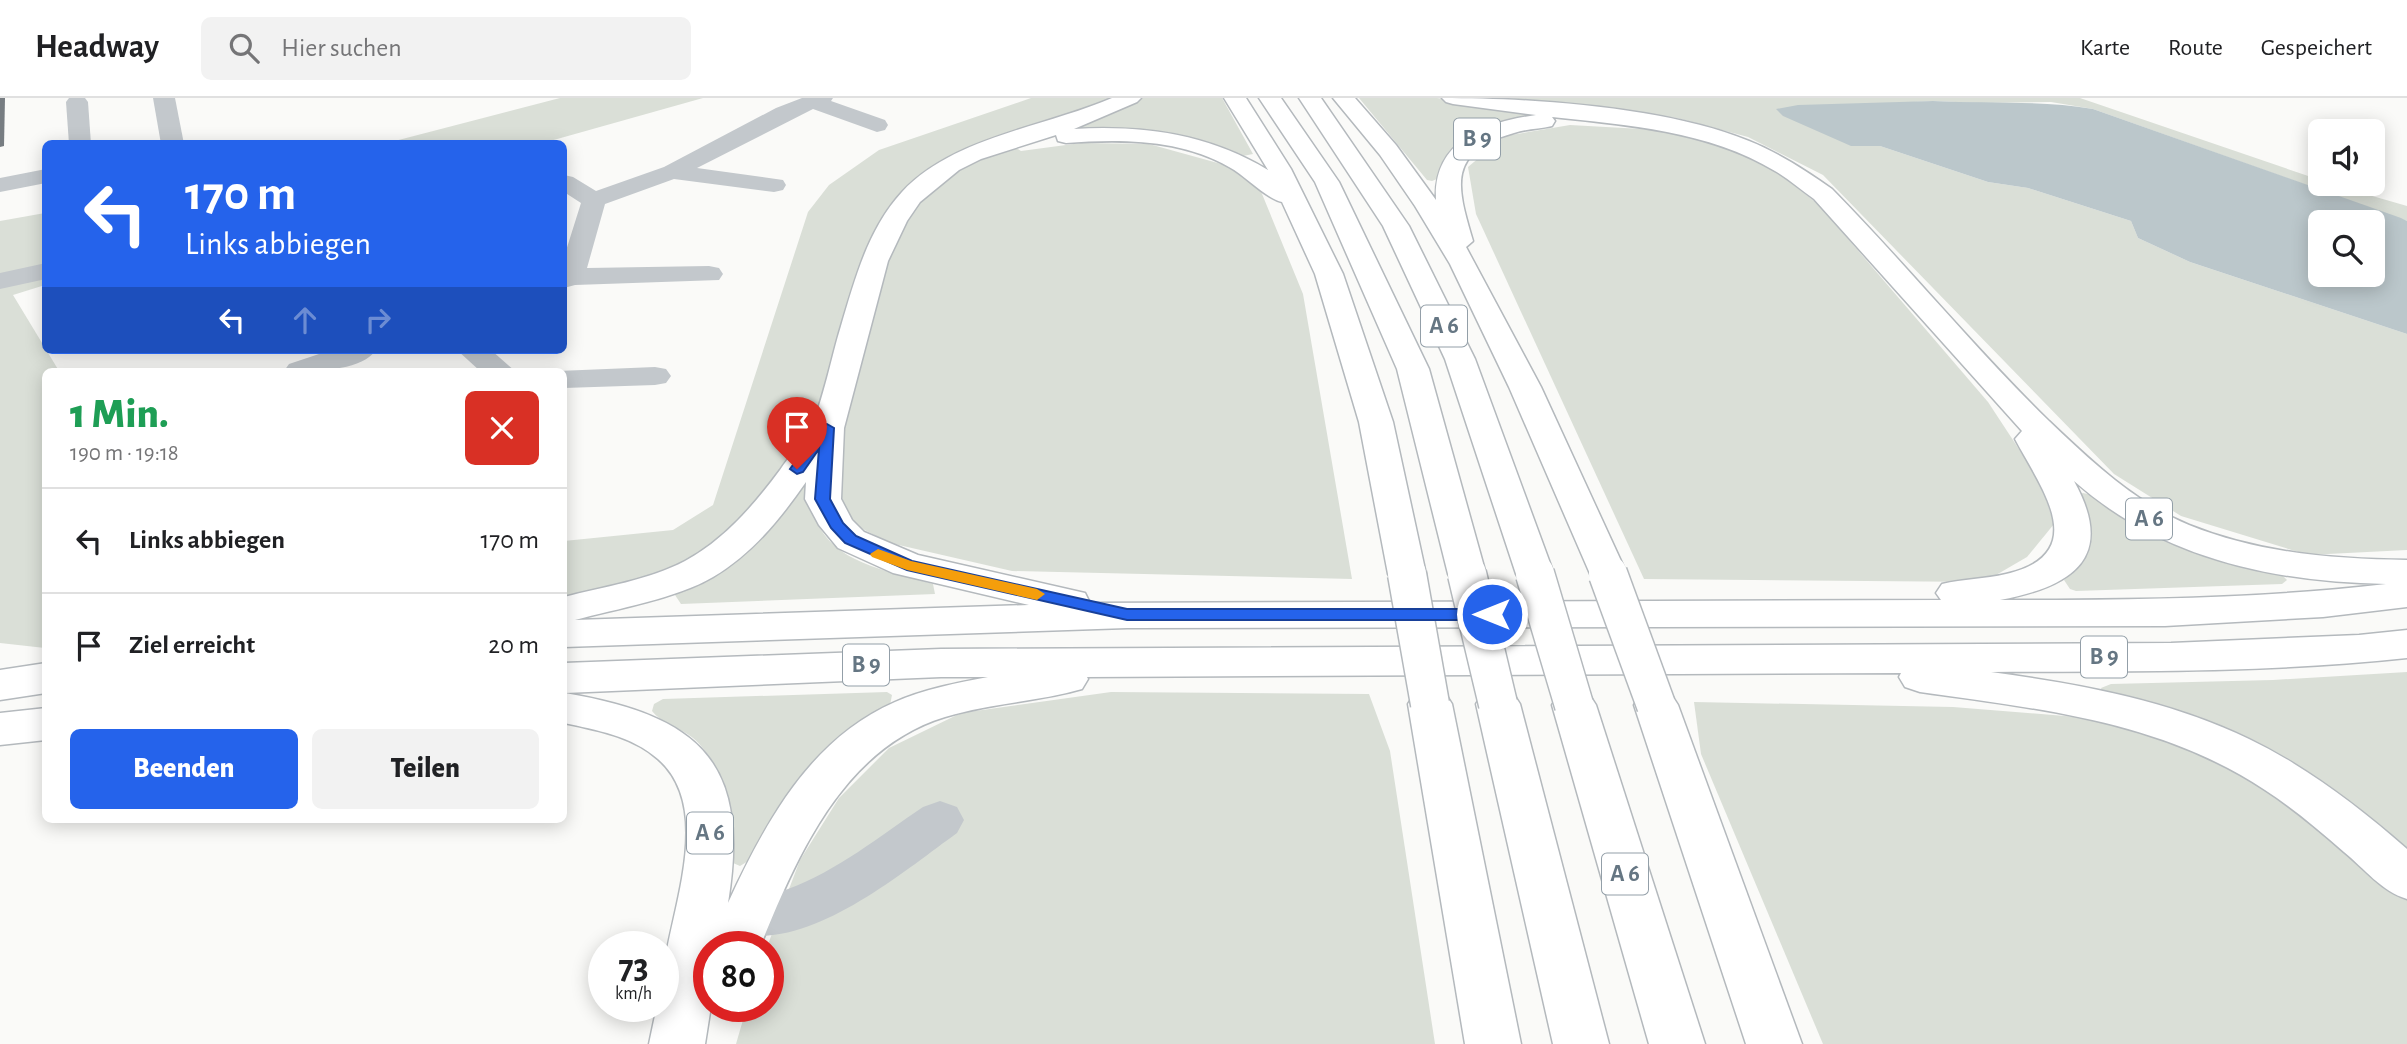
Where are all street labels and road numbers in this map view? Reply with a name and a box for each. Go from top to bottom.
road number: B 9 [1454,118,1500,159]
road number: A 6 [1421,306,1467,346]
road number: A 6 [2126,498,2172,540]
road number: B 9 [2081,636,2127,678]
road number: B 9 [843,644,889,686]
road number: A 6 [687,812,733,854]
road number: A 6 [1602,854,1648,894]

